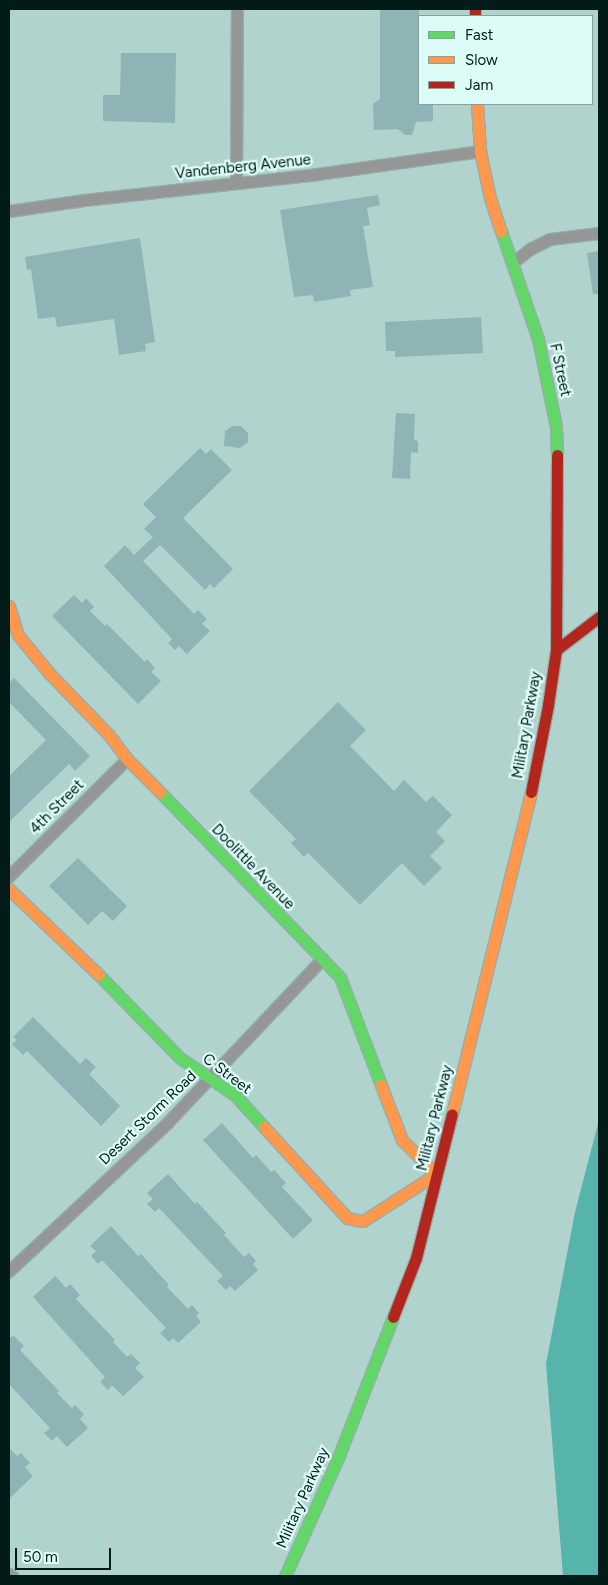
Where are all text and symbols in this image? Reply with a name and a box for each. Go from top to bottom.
legend [418,15,593,105]
text: Fast [465,26,493,44]
text: Slow [465,51,498,69]
text: Jam [465,76,493,94]
street label: Vandenberg Avenue [174,151,312,183]
street label: F Street [546,342,574,398]
street label: Military Parkway [509,670,545,780]
street label: 4th Street [26,776,88,838]
street label: Doolittle Avenue [208,821,298,913]
street label: C Street [199,1050,255,1098]
street label: Military Parkway [413,1063,457,1173]
street label: Desert Storm Road [96,1067,200,1169]
street label: Military Parkway [273,1445,333,1551]
scale bar [18,1538,114,1570]
text: 50 m [23,1548,58,1566]

